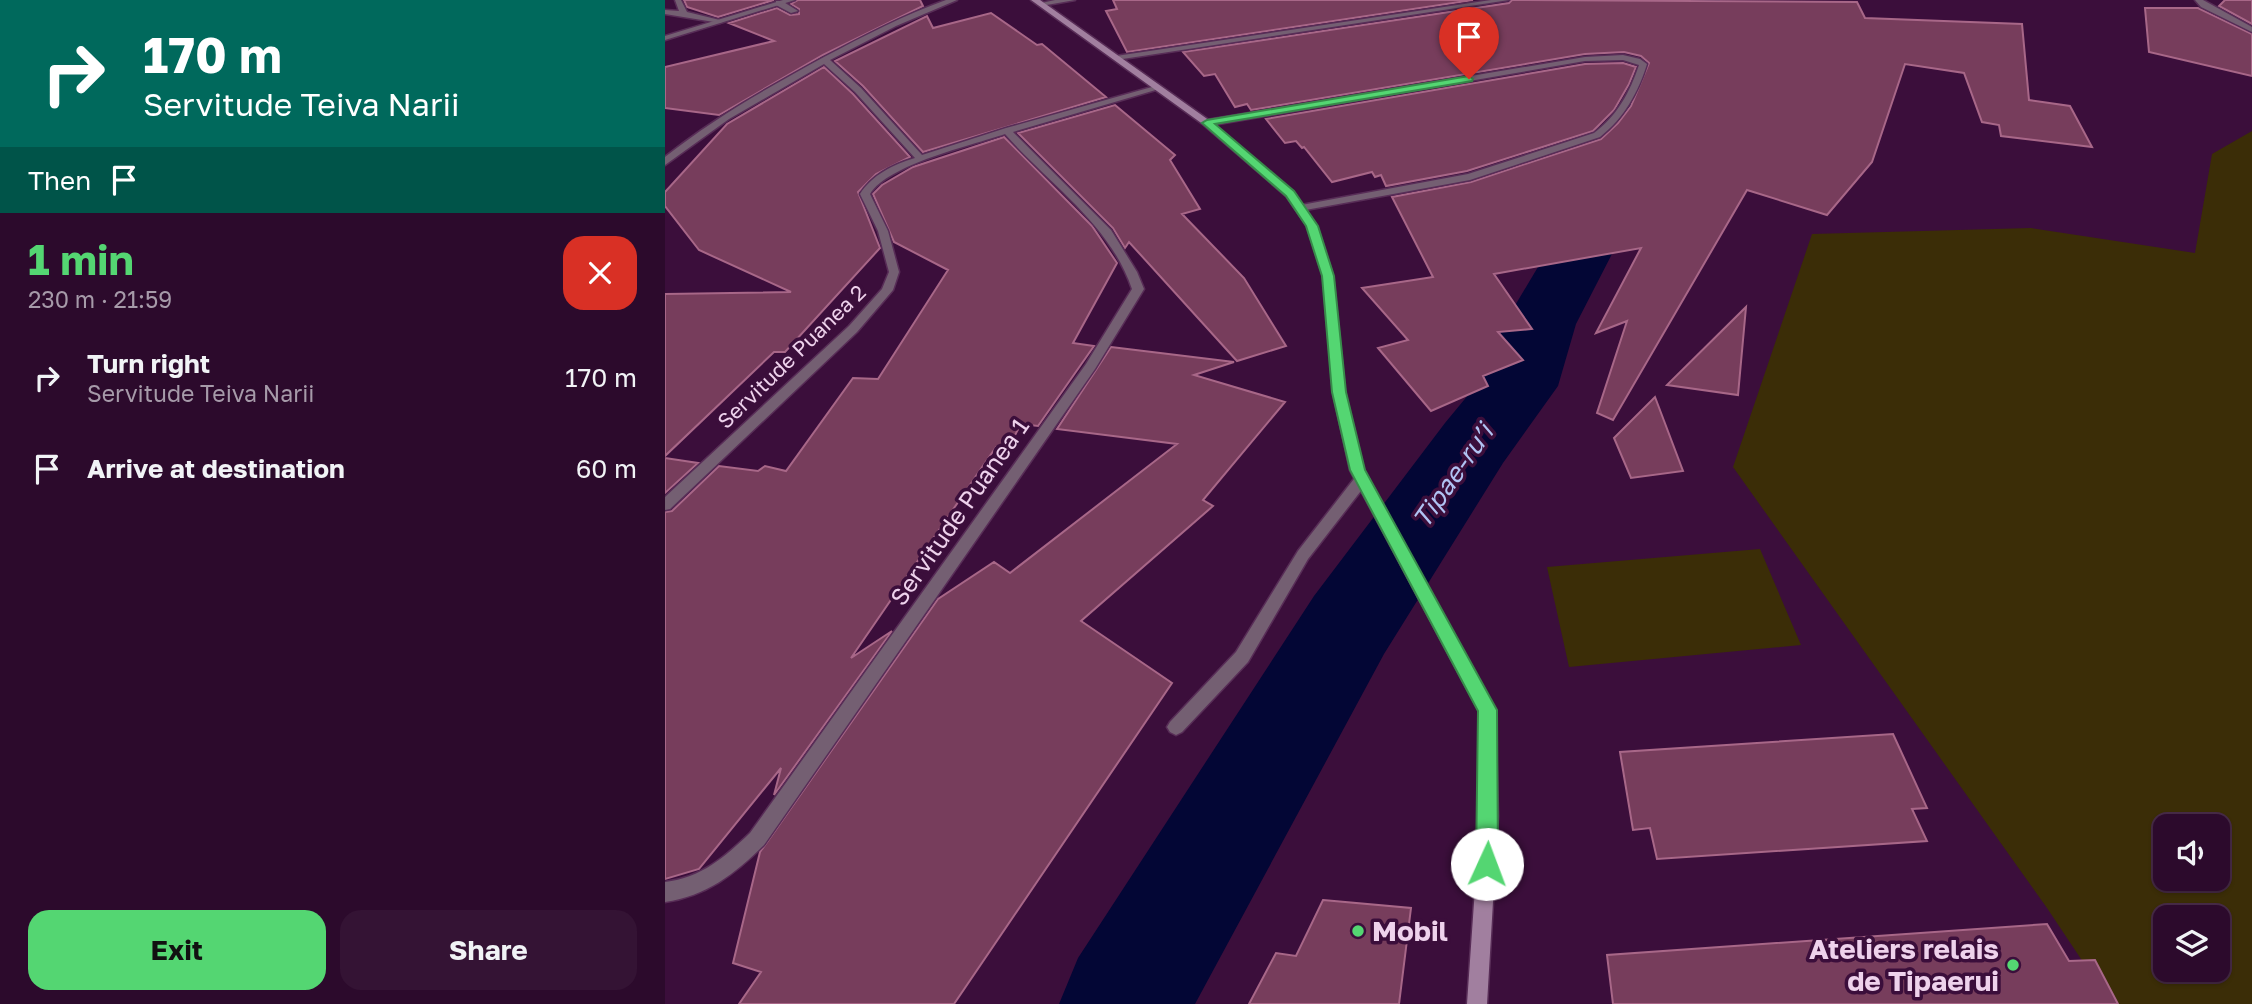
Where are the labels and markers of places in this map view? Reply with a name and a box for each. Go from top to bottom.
pin [1439,7,1499,79]
place label: Mobil [1372,914,1448,947]
marker: Mobil [1350,923,1366,939]
place label: Ateliers relais de Tipaerui [1809,932,1999,997]
marker: Ateliers relais de Tipaerui [2005,957,2021,973]

